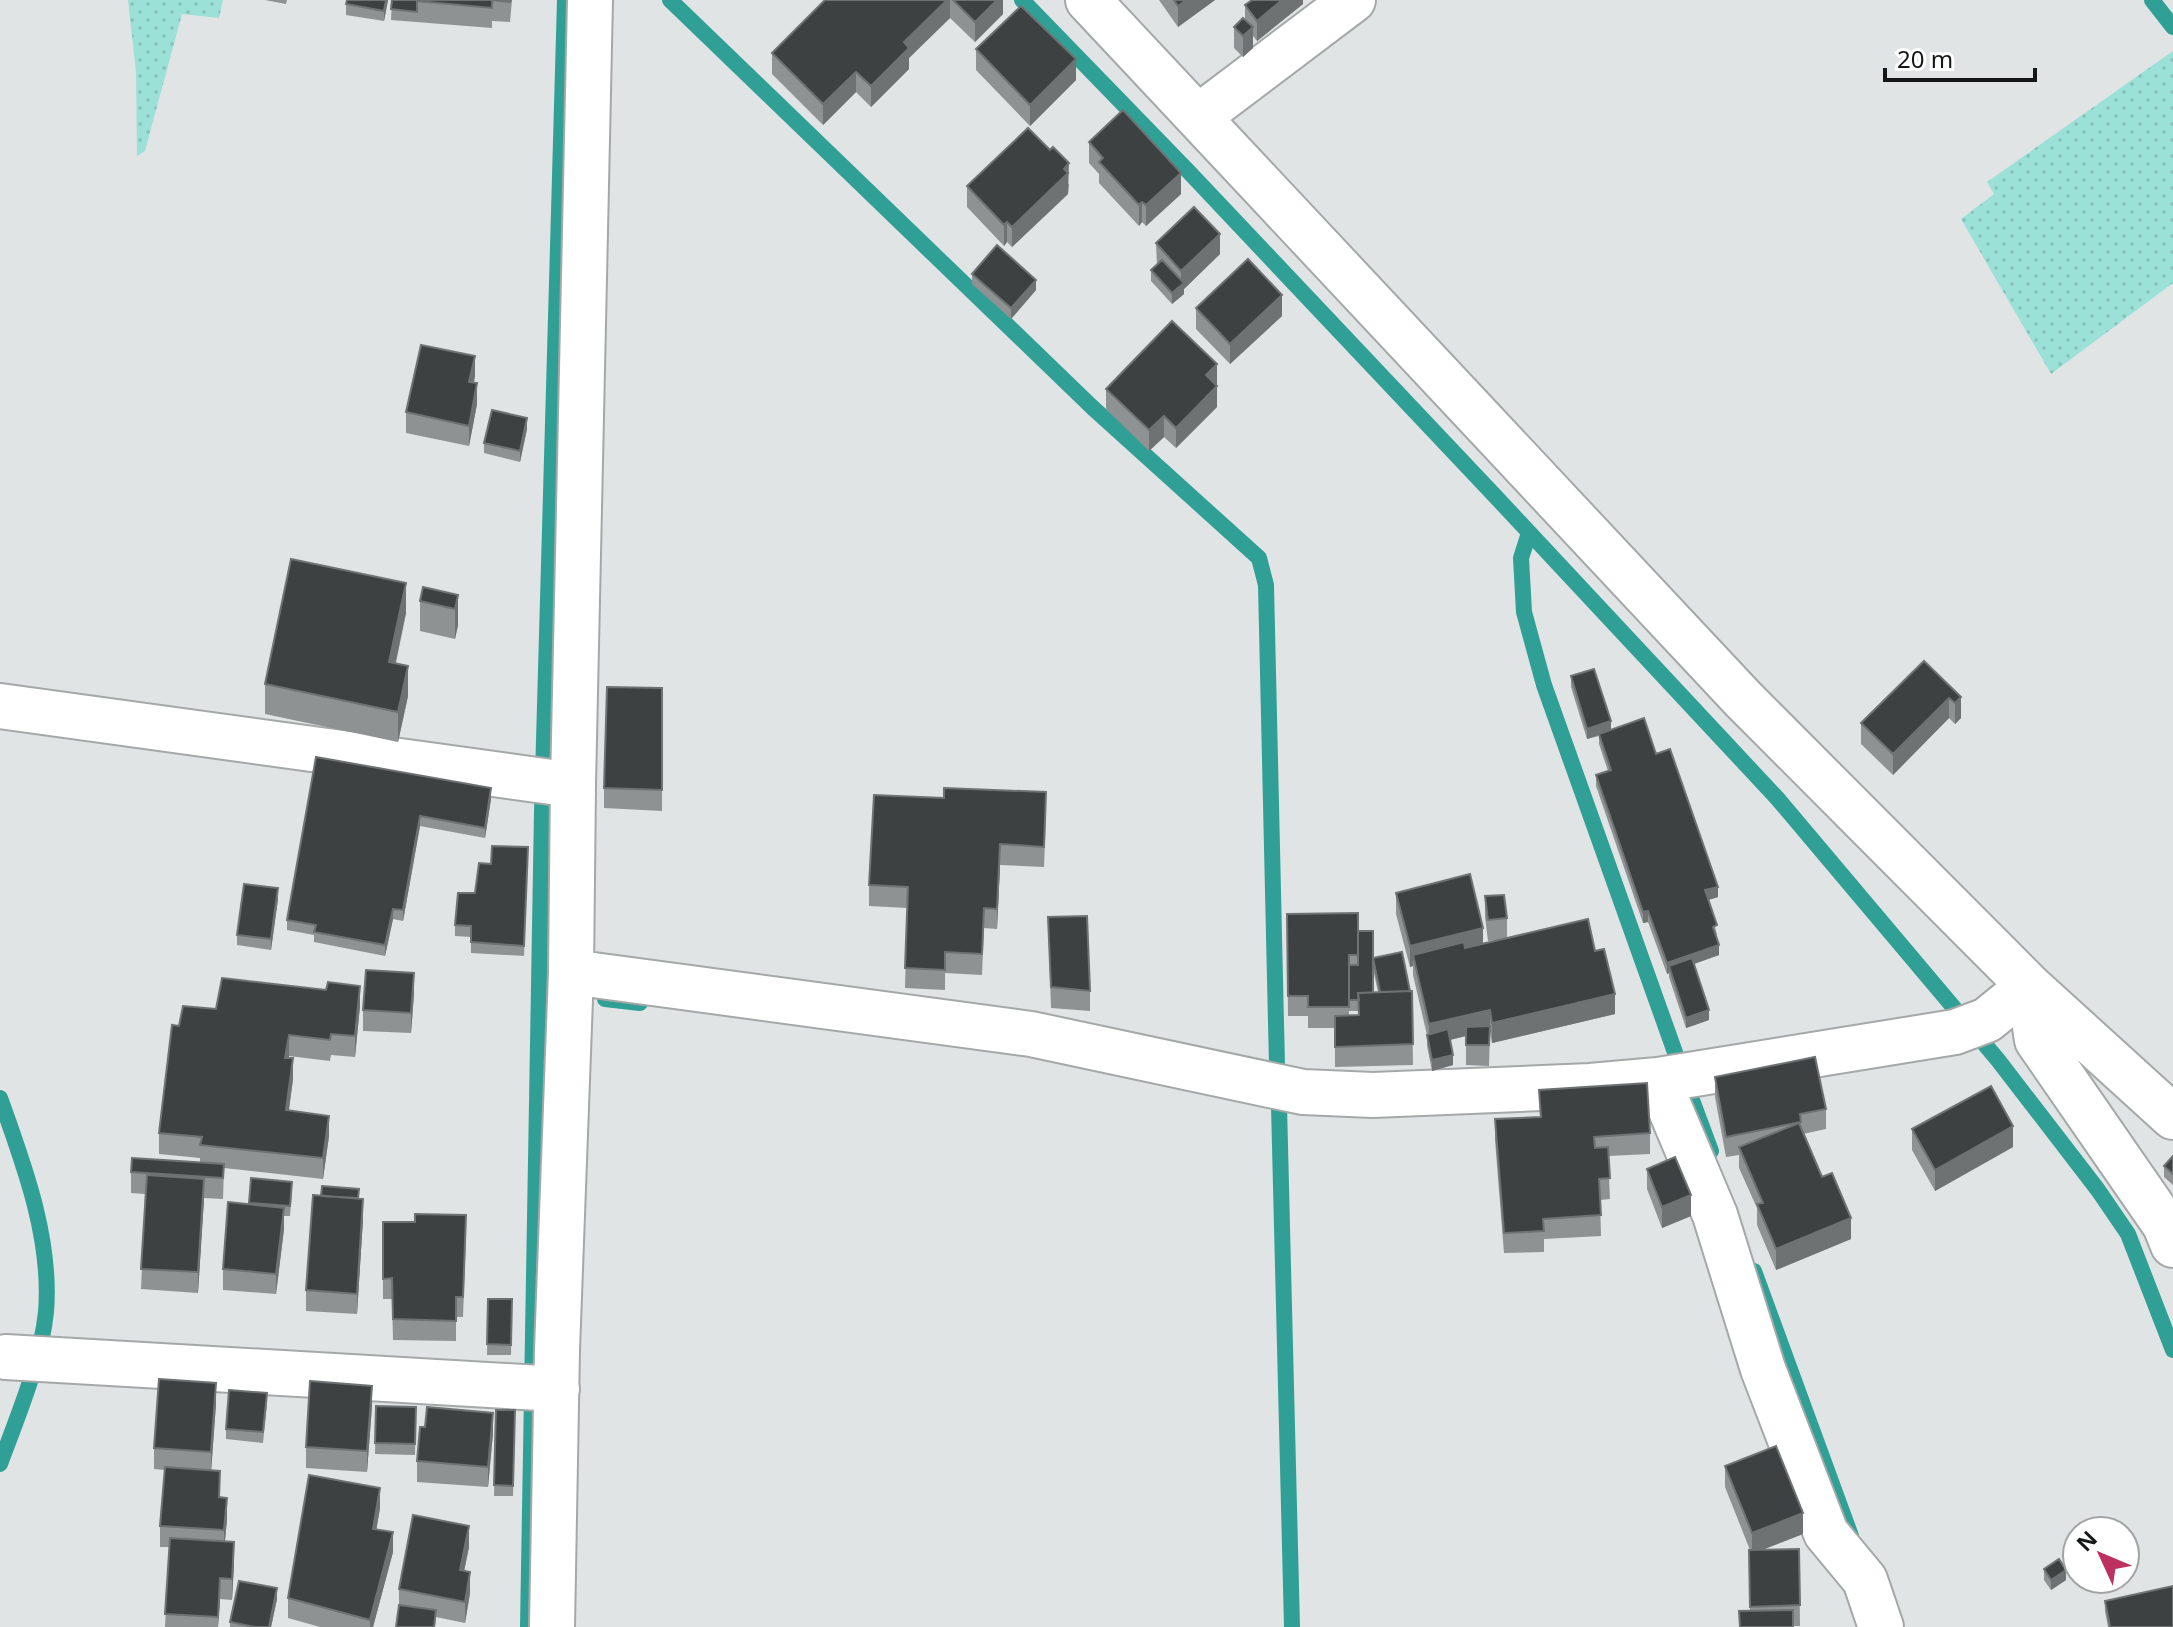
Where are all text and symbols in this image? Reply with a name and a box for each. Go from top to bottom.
scale bar [1885,32,2035,82]
text: 20 m [1897,42,1953,75]
north arrow [2061,1515,2141,1595]
text: N [2069,1524,2103,1557]

